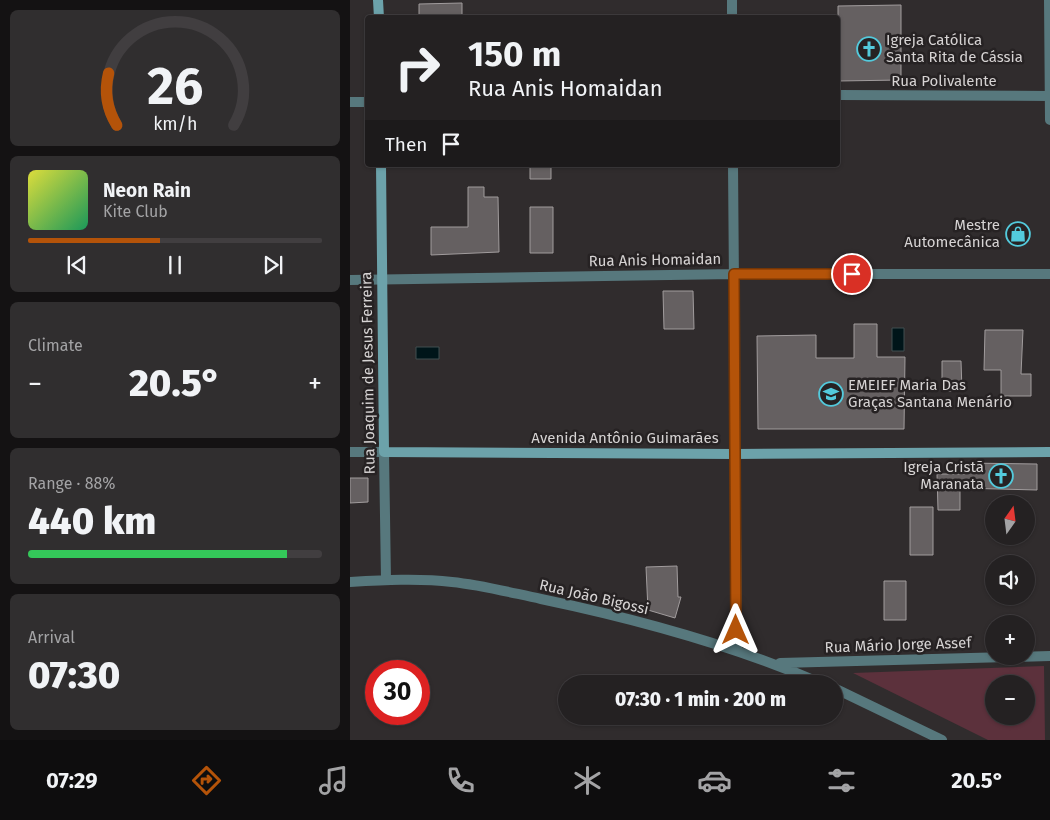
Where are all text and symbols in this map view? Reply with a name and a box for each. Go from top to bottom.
place label: Igreja Católica Santa Rita de Cássia [886,31,1023,66]
text: 150 m [468,33,561,75]
icon: right [385,35,450,100]
church icon: Igreja Católica Santa Rita de Cássia [856,36,882,62]
text: 26 [147,55,203,118]
street label: Rua Polivalente [891,72,997,90]
text: Rua Anis Homaidan [468,75,663,102]
text: km/h [153,113,197,135]
icon: arrive [437,130,465,158]
text: Then [385,133,427,156]
text: Neon Rain [103,179,191,202]
text: Kite Club [103,202,168,221]
place label: Mestre Automecânica [904,216,1000,251]
shop icon: Mestre Automecânica [1005,221,1031,247]
street label: Rua Anis Homaidan [589,250,721,270]
icon: previous [63,251,91,279]
icon: pause [161,251,189,279]
icon: next [259,251,287,279]
pin [831,253,873,295]
icon: arrive [838,260,866,288]
street label: Rua Joaquim de Jesus Ferreira [357,272,379,474]
text: Climate [28,336,83,355]
text: 20.5° [129,360,221,406]
text: − [28,367,42,400]
text: + [308,367,322,400]
place label: EMEIEF Maria Das Graças Santana Menário [848,376,1012,411]
school or university icon: EMEIEF Maria Das Graças Santana Menário [818,381,844,407]
street label: Avenida Antônio Guimarães [531,429,719,447]
place label: Igreja Cristã Maranata [903,458,984,493]
church icon: Igreja Cristã Maranata [988,463,1014,489]
text: Range · 88% [28,474,116,493]
north arrow [985,495,1035,545]
map controls [985,495,1035,725]
text: 440 km [28,498,156,544]
button: sound [985,555,1035,605]
street label: Rua João Bigossi [538,576,650,618]
position arrow [709,603,761,655]
button: + [985,615,1035,665]
text: Arrival [28,628,75,647]
street label: Rua Mário Jorge Assef [824,633,973,657]
text: 07:30 [28,652,120,698]
speed limit sign: 30 [365,660,430,725]
button: − [985,675,1035,725]
text: 07:30 · 1 min · 200 m [615,688,786,711]
icon: directions [189,763,224,798]
icon: music [316,763,351,798]
icon: phone [443,763,478,798]
icon: climate [570,763,605,798]
icon: car [697,763,732,798]
icon: filters [824,763,859,798]
text: 07:29 [46,767,97,794]
text: 20.5° [951,767,1004,794]

